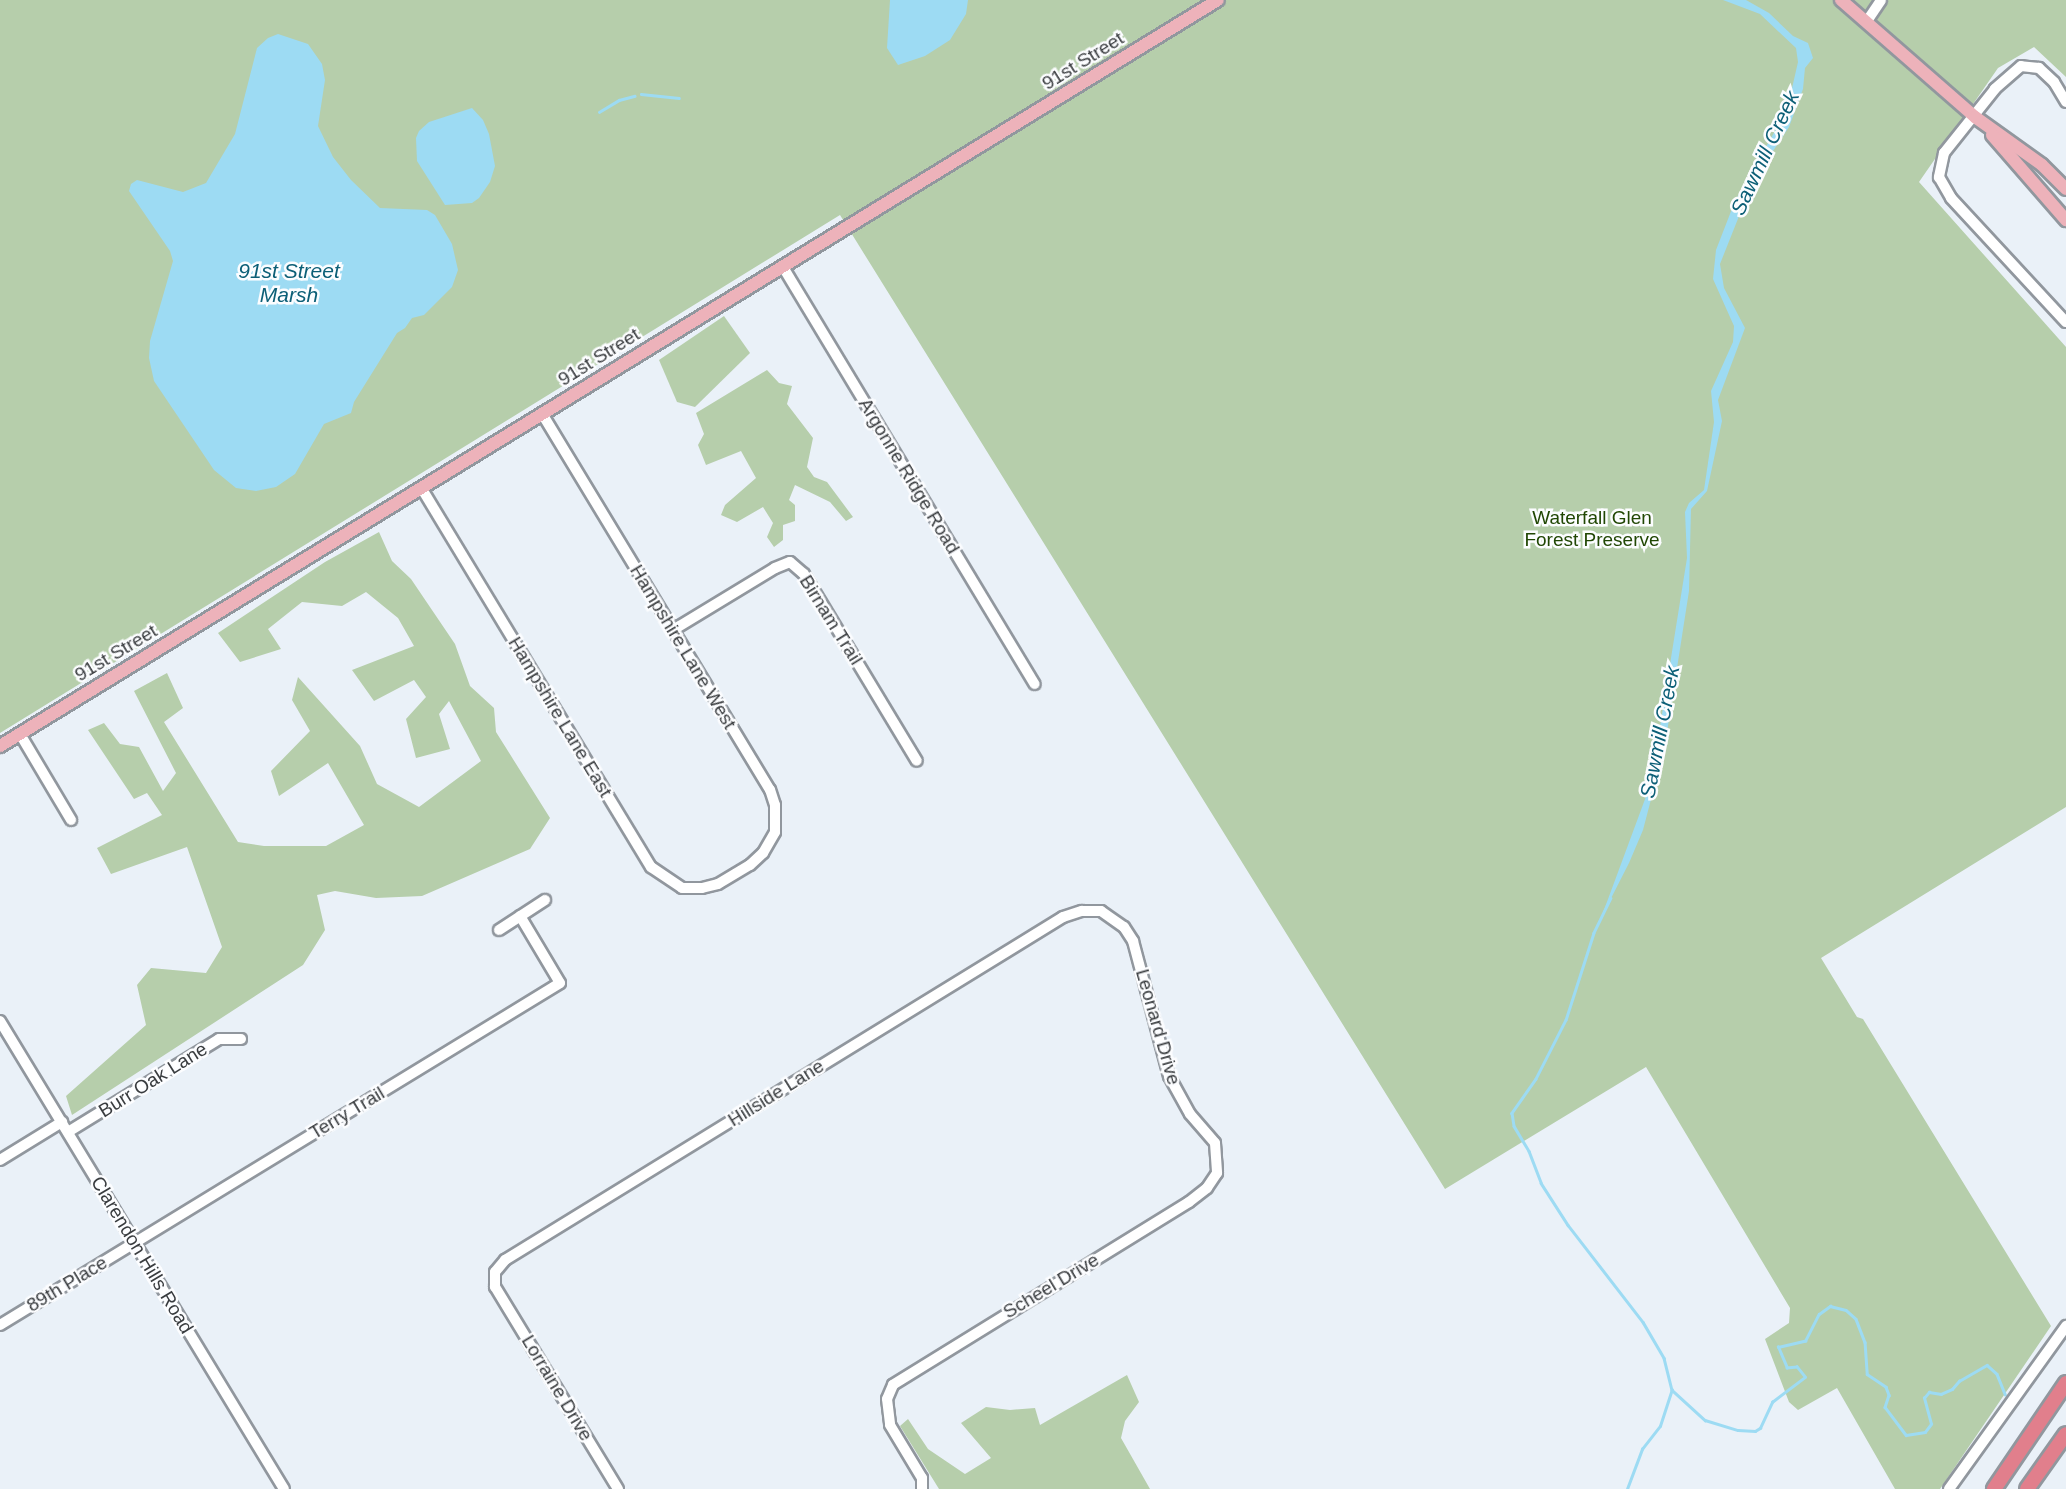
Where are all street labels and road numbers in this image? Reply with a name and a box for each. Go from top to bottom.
street label: 91st Street [1038,27,1128,95]
street label: 91st Street [554,323,644,391]
street label: Argonne Ridge Road [854,394,964,558]
street label: Hampshire Lane West [625,561,741,733]
street label: Birnam Trail [794,571,868,669]
street label: 91st Street [71,620,161,686]
street label: Hampshire Lane East [503,633,617,801]
street label: Leonard Drive [1131,966,1185,1088]
street label: Burr Oak Lane [95,1038,211,1122]
street label: Hillside Lane [724,1055,828,1131]
street label: Terry Trail [305,1082,389,1144]
street label: Clarendon Hills Road [86,1172,198,1338]
street label: Scheel Drive [999,1248,1103,1324]
street label: 89th Place [23,1251,111,1317]
street label: Lorraine Drive [516,1331,598,1445]

